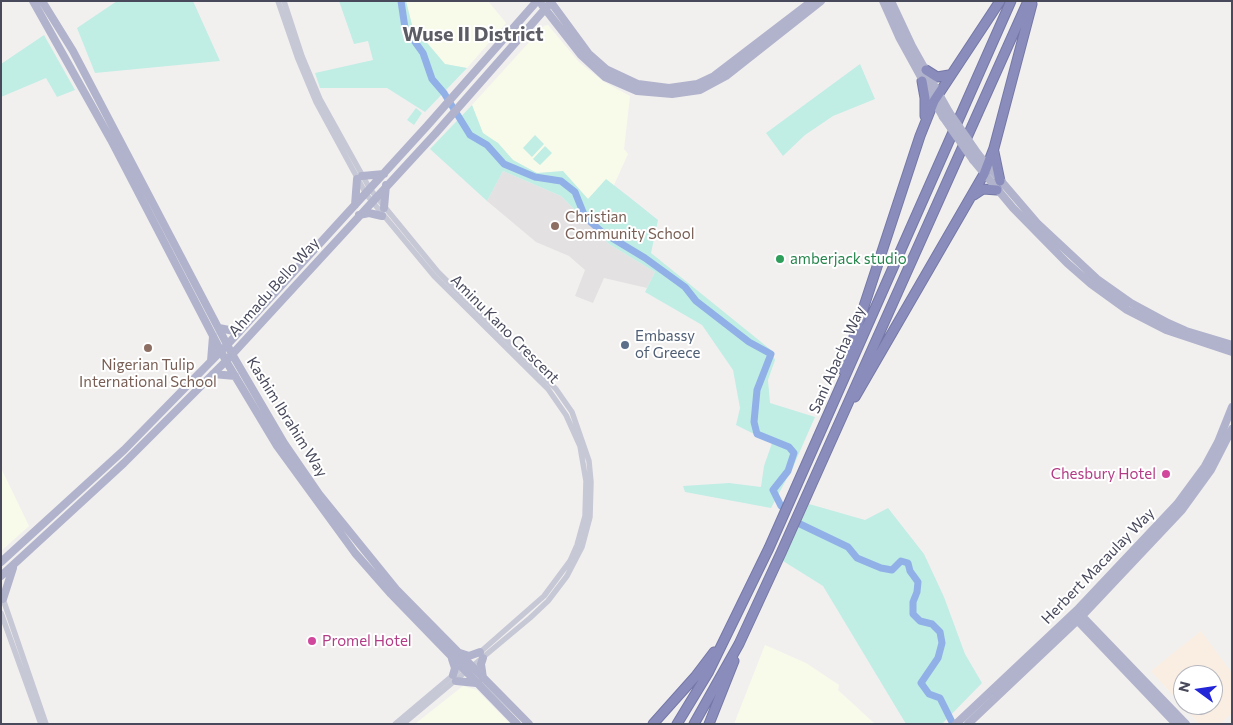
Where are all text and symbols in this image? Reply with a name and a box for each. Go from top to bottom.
district label: Wuse II District [402,22,544,46]
place label: Christian Community School [565,208,695,243]
marker: Christian Community School [549,220,561,232]
street label: Ahmadu Bello Way [225,234,323,340]
place label: amberjack studio [790,250,907,268]
marker: amberjack studio [774,253,786,265]
street label: Aminu Kano Crescent [447,271,563,387]
street label: Sani Abacha Way [805,303,869,417]
place label: Embassy of Greece [635,327,701,362]
marker: Embassy of Greece [619,339,631,351]
marker: Nigerian Tulip International School [142,342,154,354]
street label: Kashim Ibrahim Way [243,354,331,480]
place label: Nigerian Tulip International School [79,356,217,391]
place label: Chesbury Hotel [1051,465,1156,483]
marker: Chesbury Hotel [1160,468,1172,480]
street label: Herbert Macaulay Way [1038,504,1158,628]
place label: Promel Hotel [322,632,412,650]
marker: Promel Hotel [306,635,318,647]
north arrow [1173,665,1223,715]
text: N [1174,679,1193,694]

